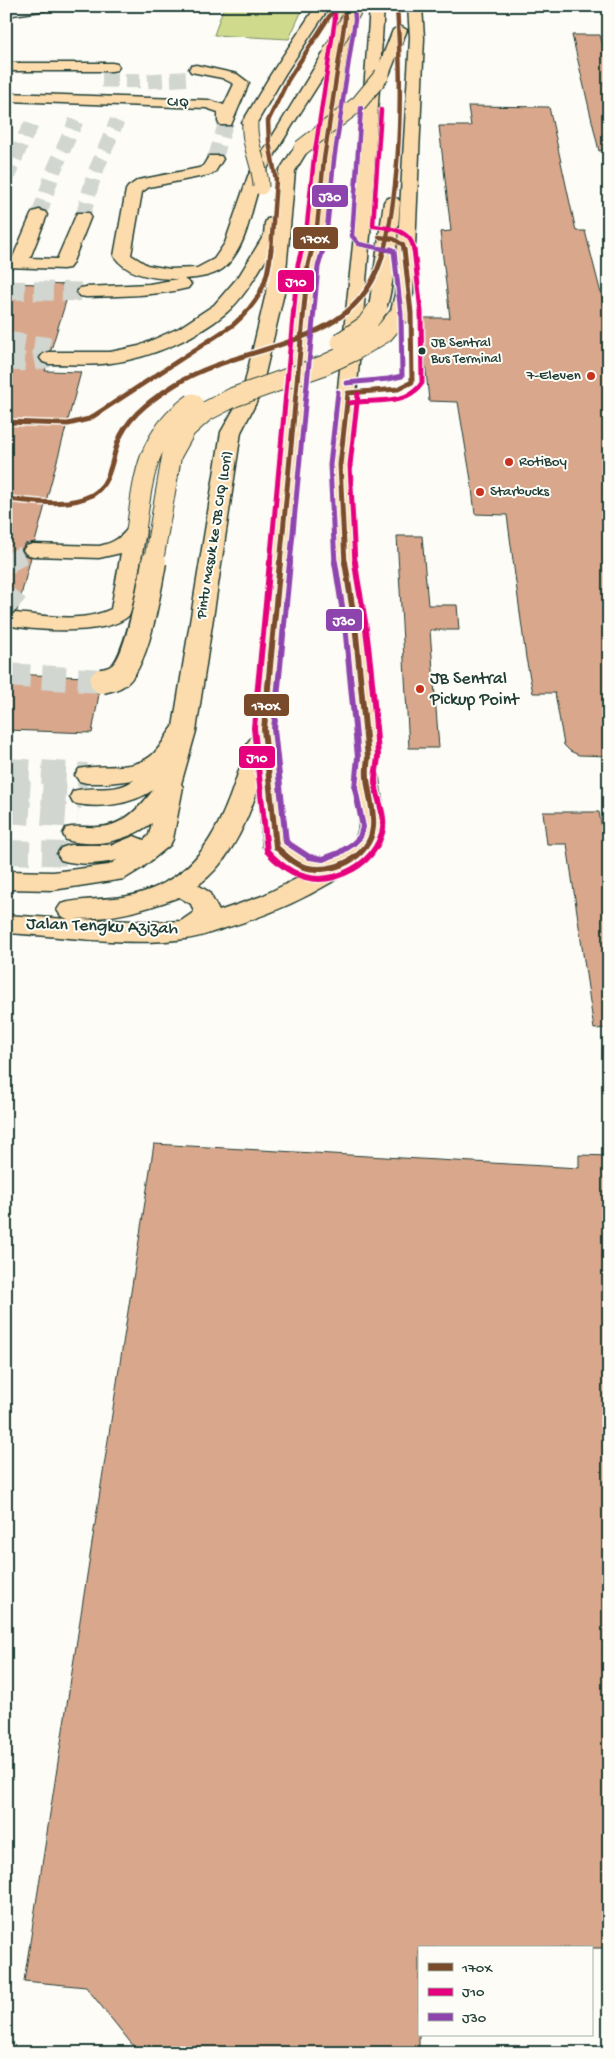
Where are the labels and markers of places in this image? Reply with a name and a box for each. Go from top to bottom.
place label: JB Sentral Bus Terminal [430,335,501,368]
marker: JB Sentral Bus Terminal [417,346,427,356]
place label: 7-Eleven [526,367,581,385]
marker: 7-Eleven [585,370,597,382]
place label: RotiBoy [519,453,567,471]
marker: RotiBoy [503,456,515,468]
place label: Starbucks [490,483,549,501]
marker: Starbucks [474,486,486,498]
place label: JB Sentral Pickup Point [429,669,520,711]
marker: JB Sentral Pickup Point [414,683,426,695]

